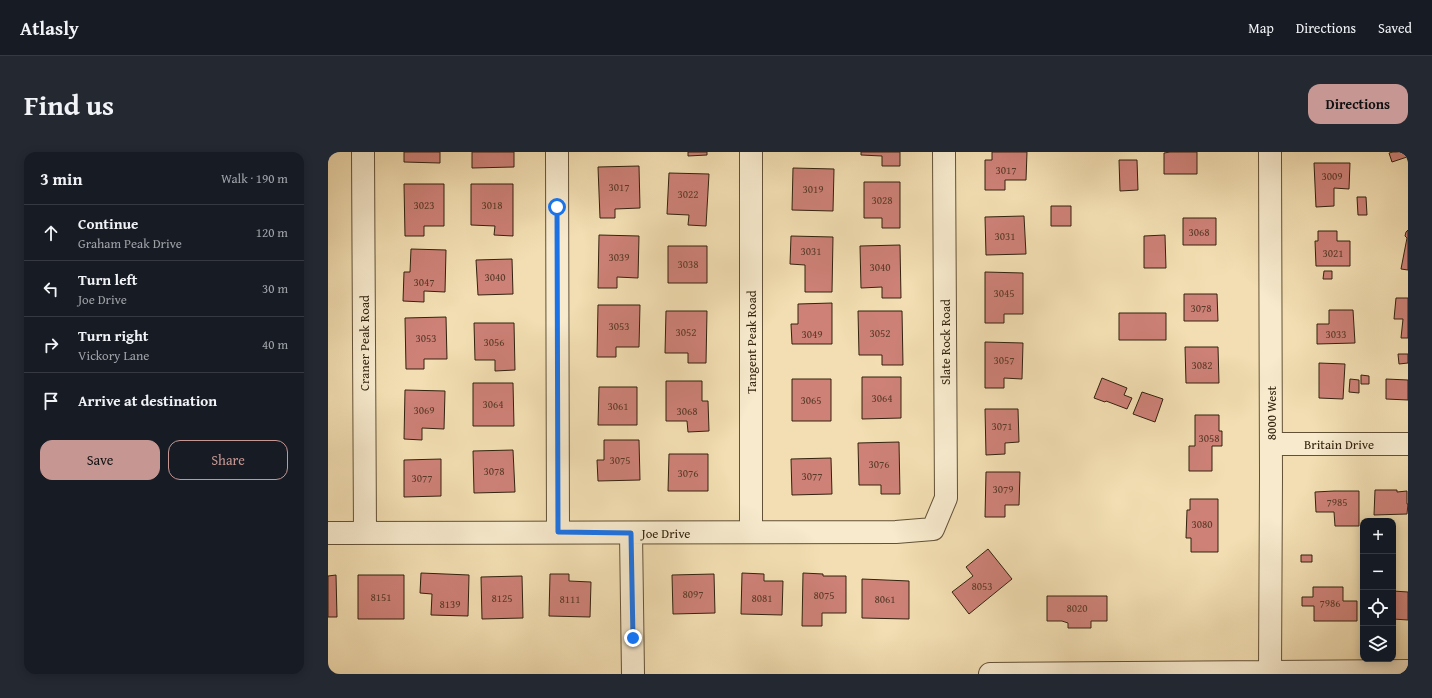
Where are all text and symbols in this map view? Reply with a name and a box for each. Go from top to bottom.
text: Atlasly [20,14,79,42]
text: Map [1248,18,1274,38]
text: Directions [1296,18,1356,38]
text: Saved [1378,18,1412,38]
text: Find us [24,84,114,125]
button: Directions [1308,84,1408,124]
house number: 3017 [995,162,1017,178]
text: 3 min [40,166,82,191]
house number: 3009 [1321,168,1343,184]
text: Walk · 190 m [221,169,288,188]
house number: 3017 [608,179,630,195]
house number: 3019 [802,181,824,197]
house number: 3022 [677,186,699,202]
house number: 3028 [871,192,893,208]
house number: 3023 [413,197,435,213]
house number: 3018 [481,197,503,213]
route start [548,198,566,216]
text: Continue [78,213,139,234]
icon: ahead [40,222,62,244]
text: 120 m [256,223,288,242]
house number: 3068 [1188,224,1210,240]
house number: 3031 [994,228,1016,244]
text: Graham Peak Drive [78,234,182,253]
house number: 3031 [800,243,822,259]
house number: 3021 [1322,245,1344,261]
house number: 3039 [608,249,630,265]
house number: 3038 [677,256,699,272]
house number: 3040 [869,259,891,275]
text: Turn left [78,269,137,290]
house number: 3040 [484,269,506,285]
house number: 3047 [413,274,435,290]
icon: left [40,278,62,300]
text: 30 m [262,279,288,298]
house number: 3045 [993,285,1015,301]
text: Joe Drive [78,290,127,309]
street label: Tangent Peak Road [742,290,761,394]
street label: Craner Peak Road [355,295,374,391]
street label: Slate Rock Road [936,299,955,385]
house number: 3078 [1190,300,1212,316]
house number: 3053 [608,318,630,334]
house number: 3052 [675,324,697,340]
text: Turn right [78,325,149,346]
house number: 3052 [869,325,891,341]
house number: 3049 [801,326,823,342]
house number: 3033 [1325,326,1347,342]
house number: 3053 [415,330,437,346]
icon: right [40,334,62,356]
house number: 3056 [483,334,505,350]
text: 40 m [262,335,288,354]
text: Vickory Lane [78,346,149,365]
house number: 3057 [993,352,1015,368]
house number: 3082 [1191,357,1213,373]
street label: 8000 West [1262,385,1281,440]
icon: arrive [40,390,62,412]
text: Arrive at destination [78,390,217,411]
house number: 3064 [871,390,893,406]
house number: 3065 [800,392,822,408]
house number: 3064 [482,396,504,412]
house number: 3061 [607,398,629,414]
house number: 3069 [413,402,435,418]
house number: 3068 [676,403,698,419]
house number: 3071 [991,418,1013,434]
house number: 3058 [1198,430,1220,446]
street label: Britain Drive [1304,435,1374,454]
button: Save [40,440,160,480]
button: Share [168,440,288,480]
house number: 3075 [609,452,631,468]
house number: 3076 [868,456,890,472]
house number: 3078 [483,463,505,479]
house number: 3076 [677,465,699,481]
house number: 3077 [801,468,823,484]
house number: 3077 [411,470,433,486]
house number: 3079 [992,481,1014,497]
house number: 7985 [1326,494,1348,510]
house number: 3080 [1191,516,1213,532]
map controls [1360,518,1396,662]
button: + [1360,518,1396,554]
street label: Joe Drive [640,524,690,543]
button: − [1360,554,1396,590]
house number: 8053 [971,578,993,594]
house number: 8097 [682,586,704,602]
house number: 8075 [813,587,835,603]
house number: 8151 [370,589,392,605]
house number: 8125 [491,590,513,606]
house number: 8081 [751,590,773,606]
button: locate [1360,590,1396,626]
house number: 8111 [559,591,581,607]
house number: 8061 [874,591,896,607]
house number: 7986 [1319,595,1341,611]
house number: 8139 [439,596,461,612]
house number: 8020 [1066,600,1088,616]
button: layers [1360,626,1396,662]
route end [624,629,642,647]

